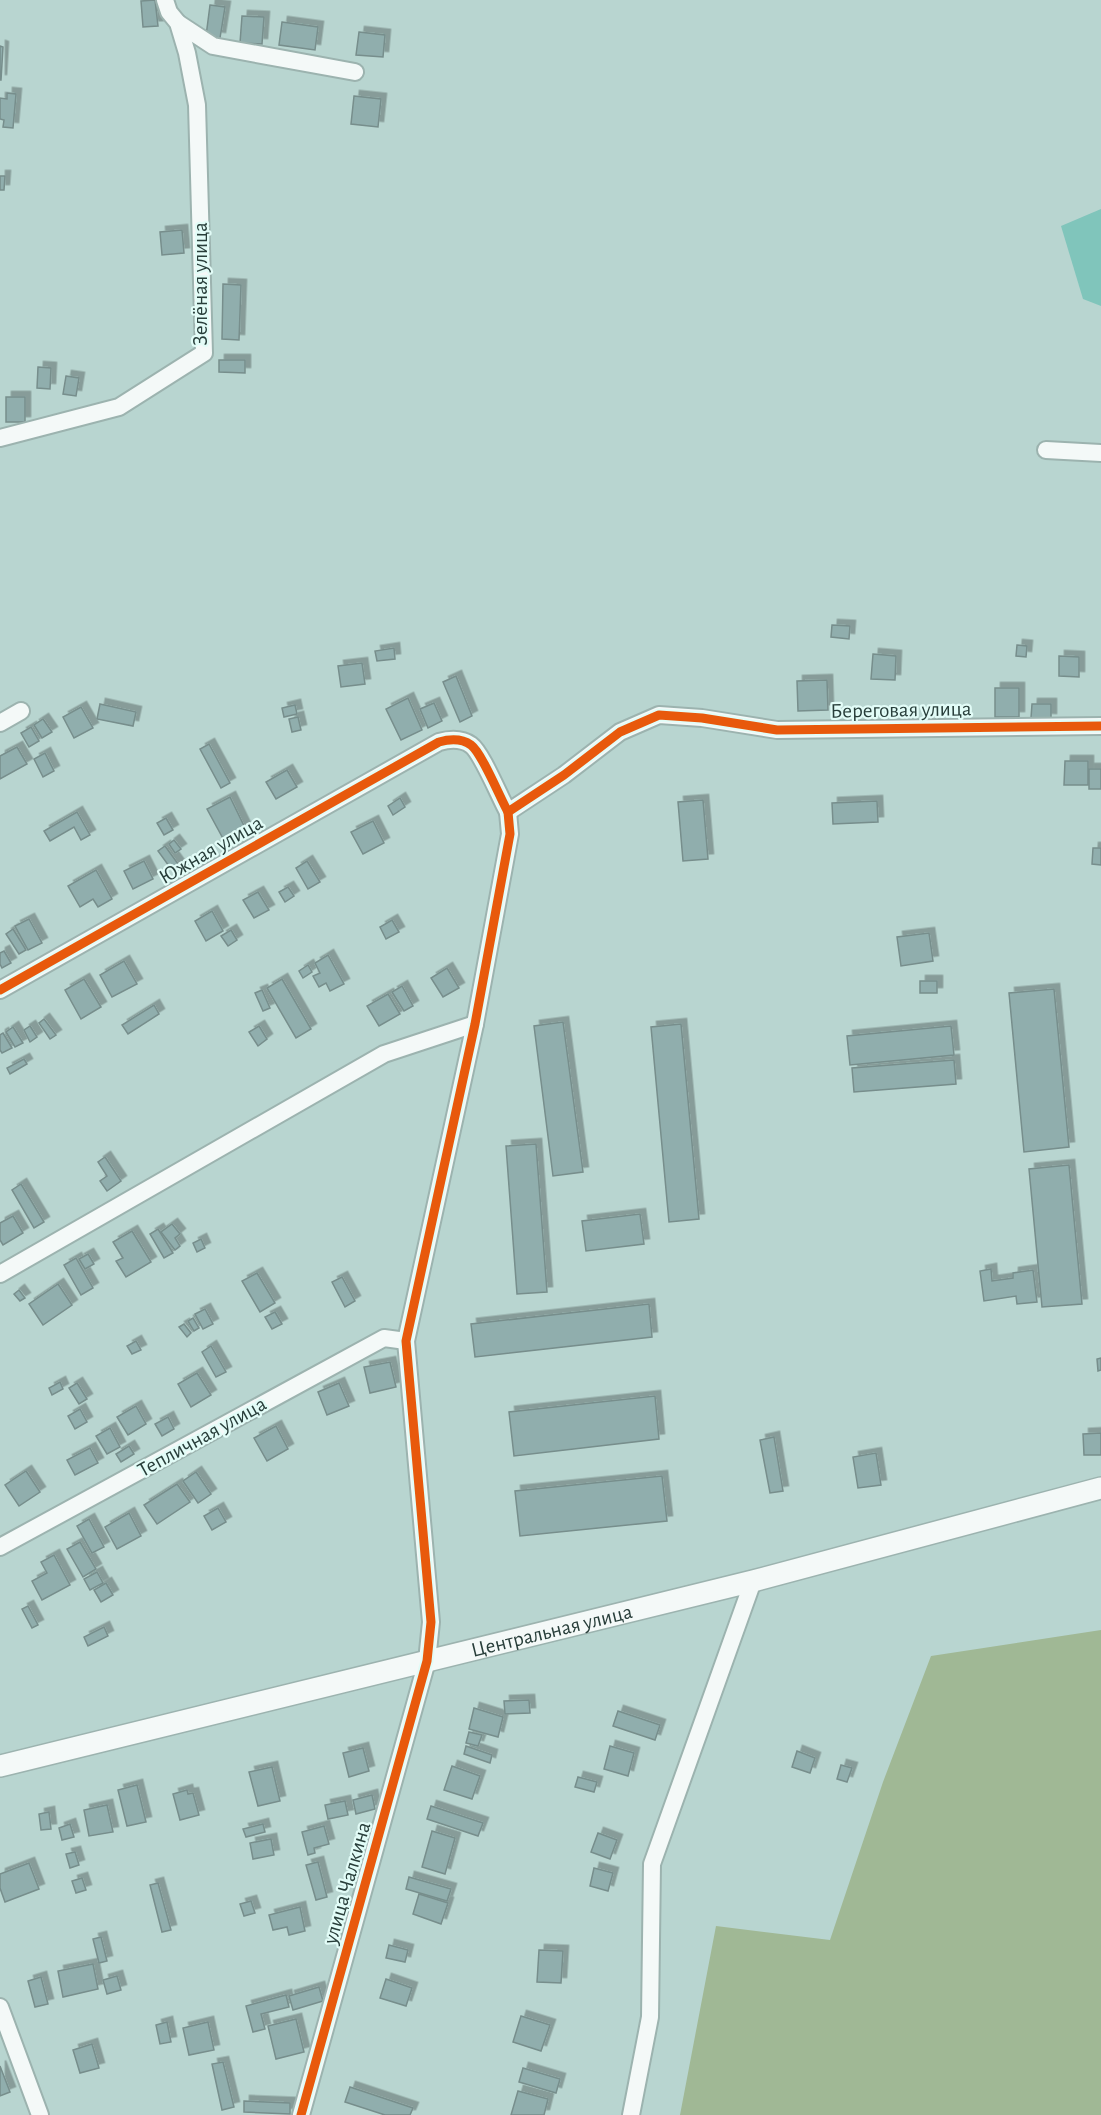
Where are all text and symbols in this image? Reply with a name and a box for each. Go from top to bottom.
street label: Зелёная улица [190,222,211,346]
street label: Береговая улица [830,698,972,722]
street label: Южная улица [156,812,267,888]
street label: Тепличная улица [134,1393,270,1481]
street label: Центральная улица [469,1600,635,1660]
street label: улица Чалкина [319,1819,375,1947]

